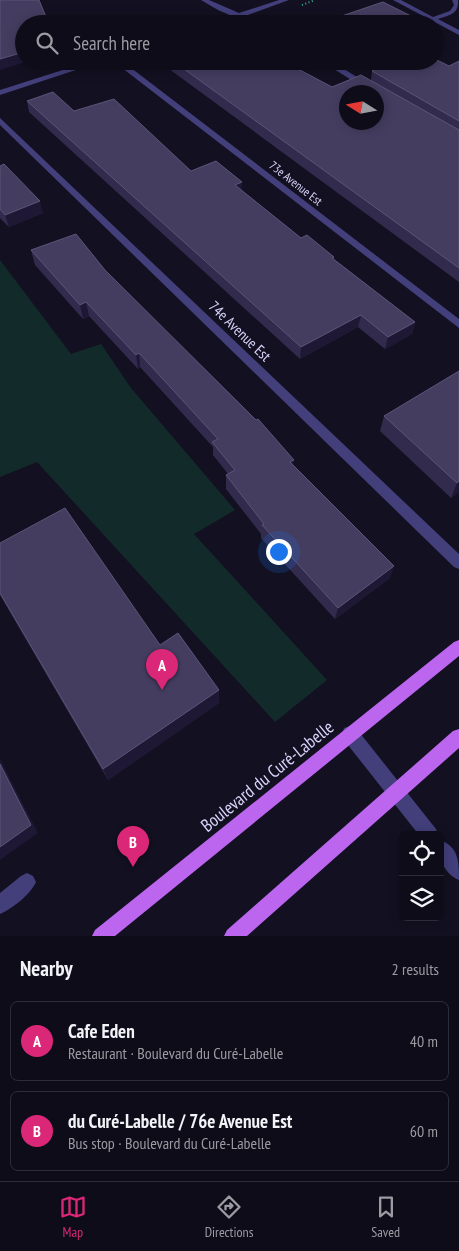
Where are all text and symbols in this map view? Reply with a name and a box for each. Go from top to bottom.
search box [15,15,444,70]
icon: search [33,29,61,57]
text: Search here [73,31,150,55]
north arrow [339,85,384,130]
street label: 73e Avenue Est [266,158,326,209]
street label: 74e Avenue Est [205,297,275,365]
your location [266,539,292,565]
pin: A [146,649,178,690]
street label: Boulevard du Curé-Labelle [196,715,338,837]
pin: B [117,826,149,867]
map controls [399,831,444,921]
button: locate [399,831,444,876]
button: layers [399,876,444,921]
text: Nearby [20,955,73,982]
text: 2 results [392,959,439,979]
text: Cafe Eden [68,1019,135,1043]
text: A [33,1031,41,1051]
text: 40 m [410,1031,438,1051]
text: Restaurant · Boulevard du Curé-Labelle [68,1043,283,1063]
text: du Curé-Labelle / 76e Avenue Est [68,1109,292,1133]
text: B [33,1121,41,1141]
text: 60 m [410,1121,438,1141]
text: Bus stop · Boulevard du Curé-Labelle [68,1133,271,1153]
tab: Map [59,1193,87,1241]
tab: Directions [205,1193,253,1241]
tab: Saved [371,1193,400,1241]

